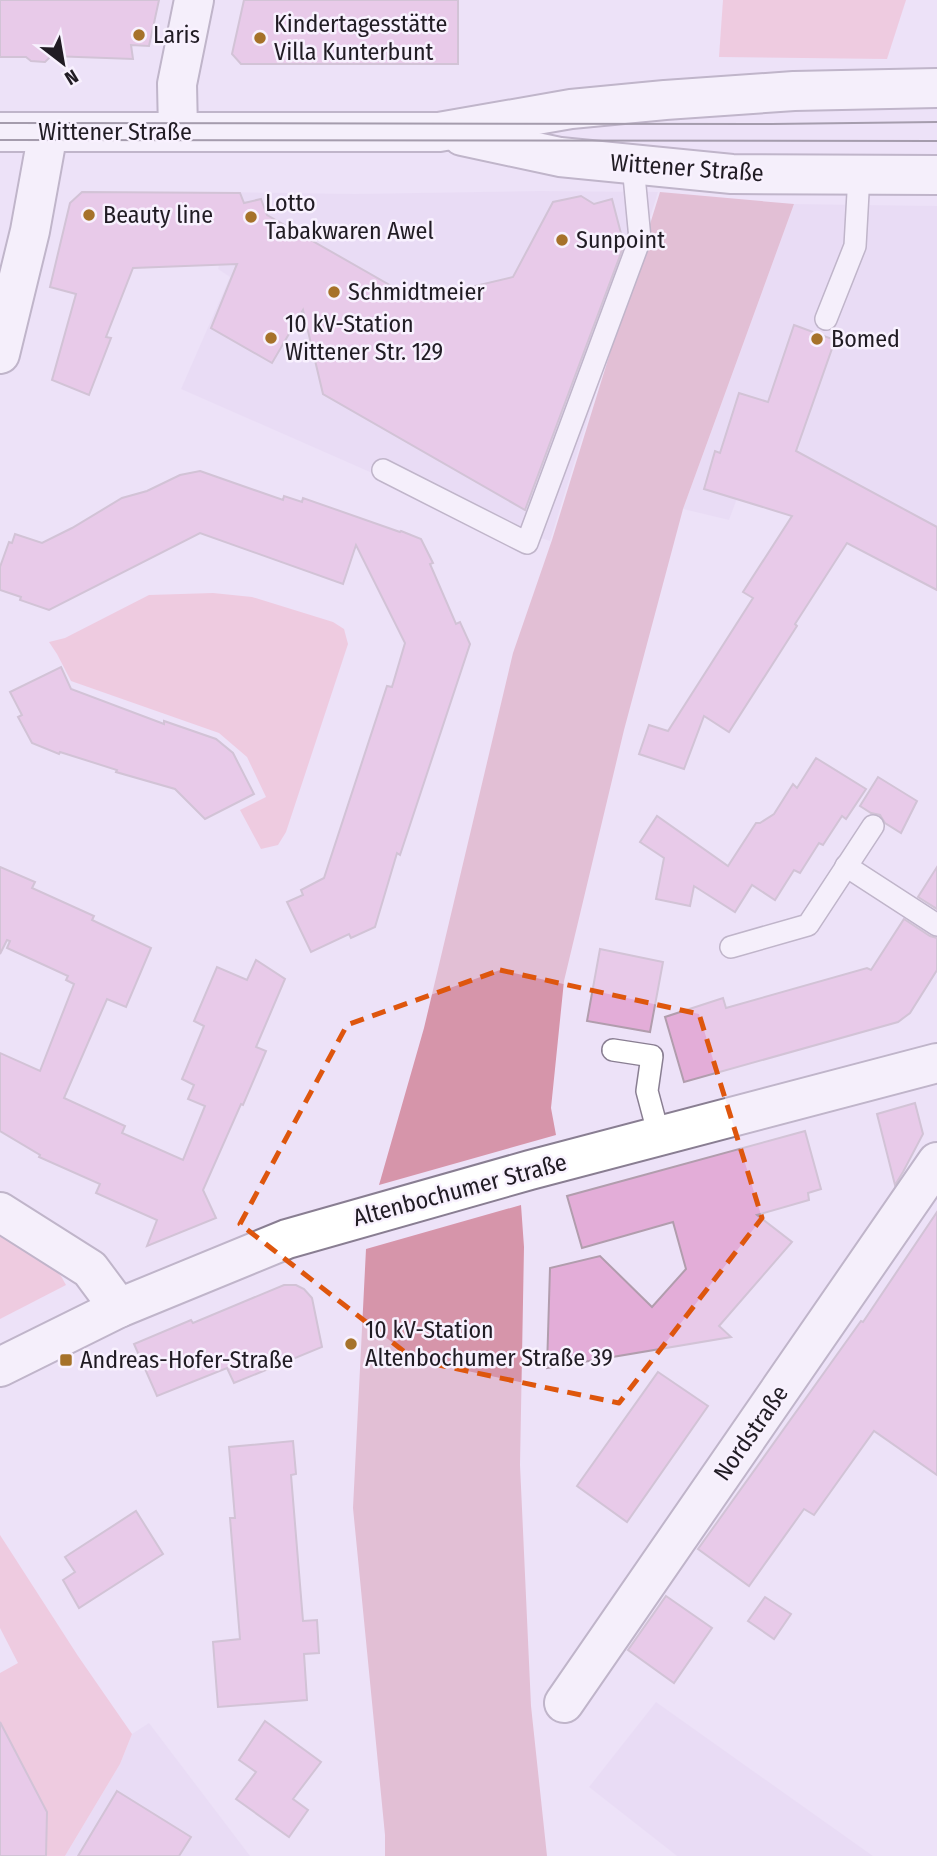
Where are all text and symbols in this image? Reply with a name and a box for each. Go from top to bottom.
place label: Kindertagesstätte Villa Kunterbunt [274,10,447,66]
place label: Laris [153,21,200,49]
marker: Laris [131,27,147,43]
north arrow [28,28,98,98]
marker: Kindertagesstätte Villa Kunterbunt [252,30,268,46]
text: N [61,64,82,90]
street label: Wittener Straße [38,118,192,146]
street label: Wittener Straße [609,149,765,187]
place label: Lotto Tabakwaren Awel [265,189,434,245]
place label: Beauty line [103,201,213,229]
marker: Beauty line [81,207,97,223]
marker: Lotto Tabakwaren Awel [243,209,259,225]
place label: Sunpoint [576,226,665,254]
marker: Sunpoint [554,232,570,248]
place label: Schmidtmeier [348,278,485,306]
marker: Schmidtmeier [326,284,342,300]
place label: 10 kV-Station Wittener Str. 129 [285,310,443,366]
place label: Bomed [831,325,900,353]
marker: 10 kV-Station Wittener Str. 129 [263,330,279,346]
marker: Bomed [809,331,825,347]
street label: Altenbochumer Straße [350,1148,570,1232]
place label: 10 kV-Station Altenbochumer Straße 39 [365,1316,613,1372]
marker: 10 kV-Station Altenbochumer Straße 39 [343,1336,359,1352]
place label: Andreas-Hofer-Straße [80,1346,293,1374]
marker: Andreas-Hofer-Straße [58,1352,74,1368]
street label: Nordstraße [708,1380,794,1486]

